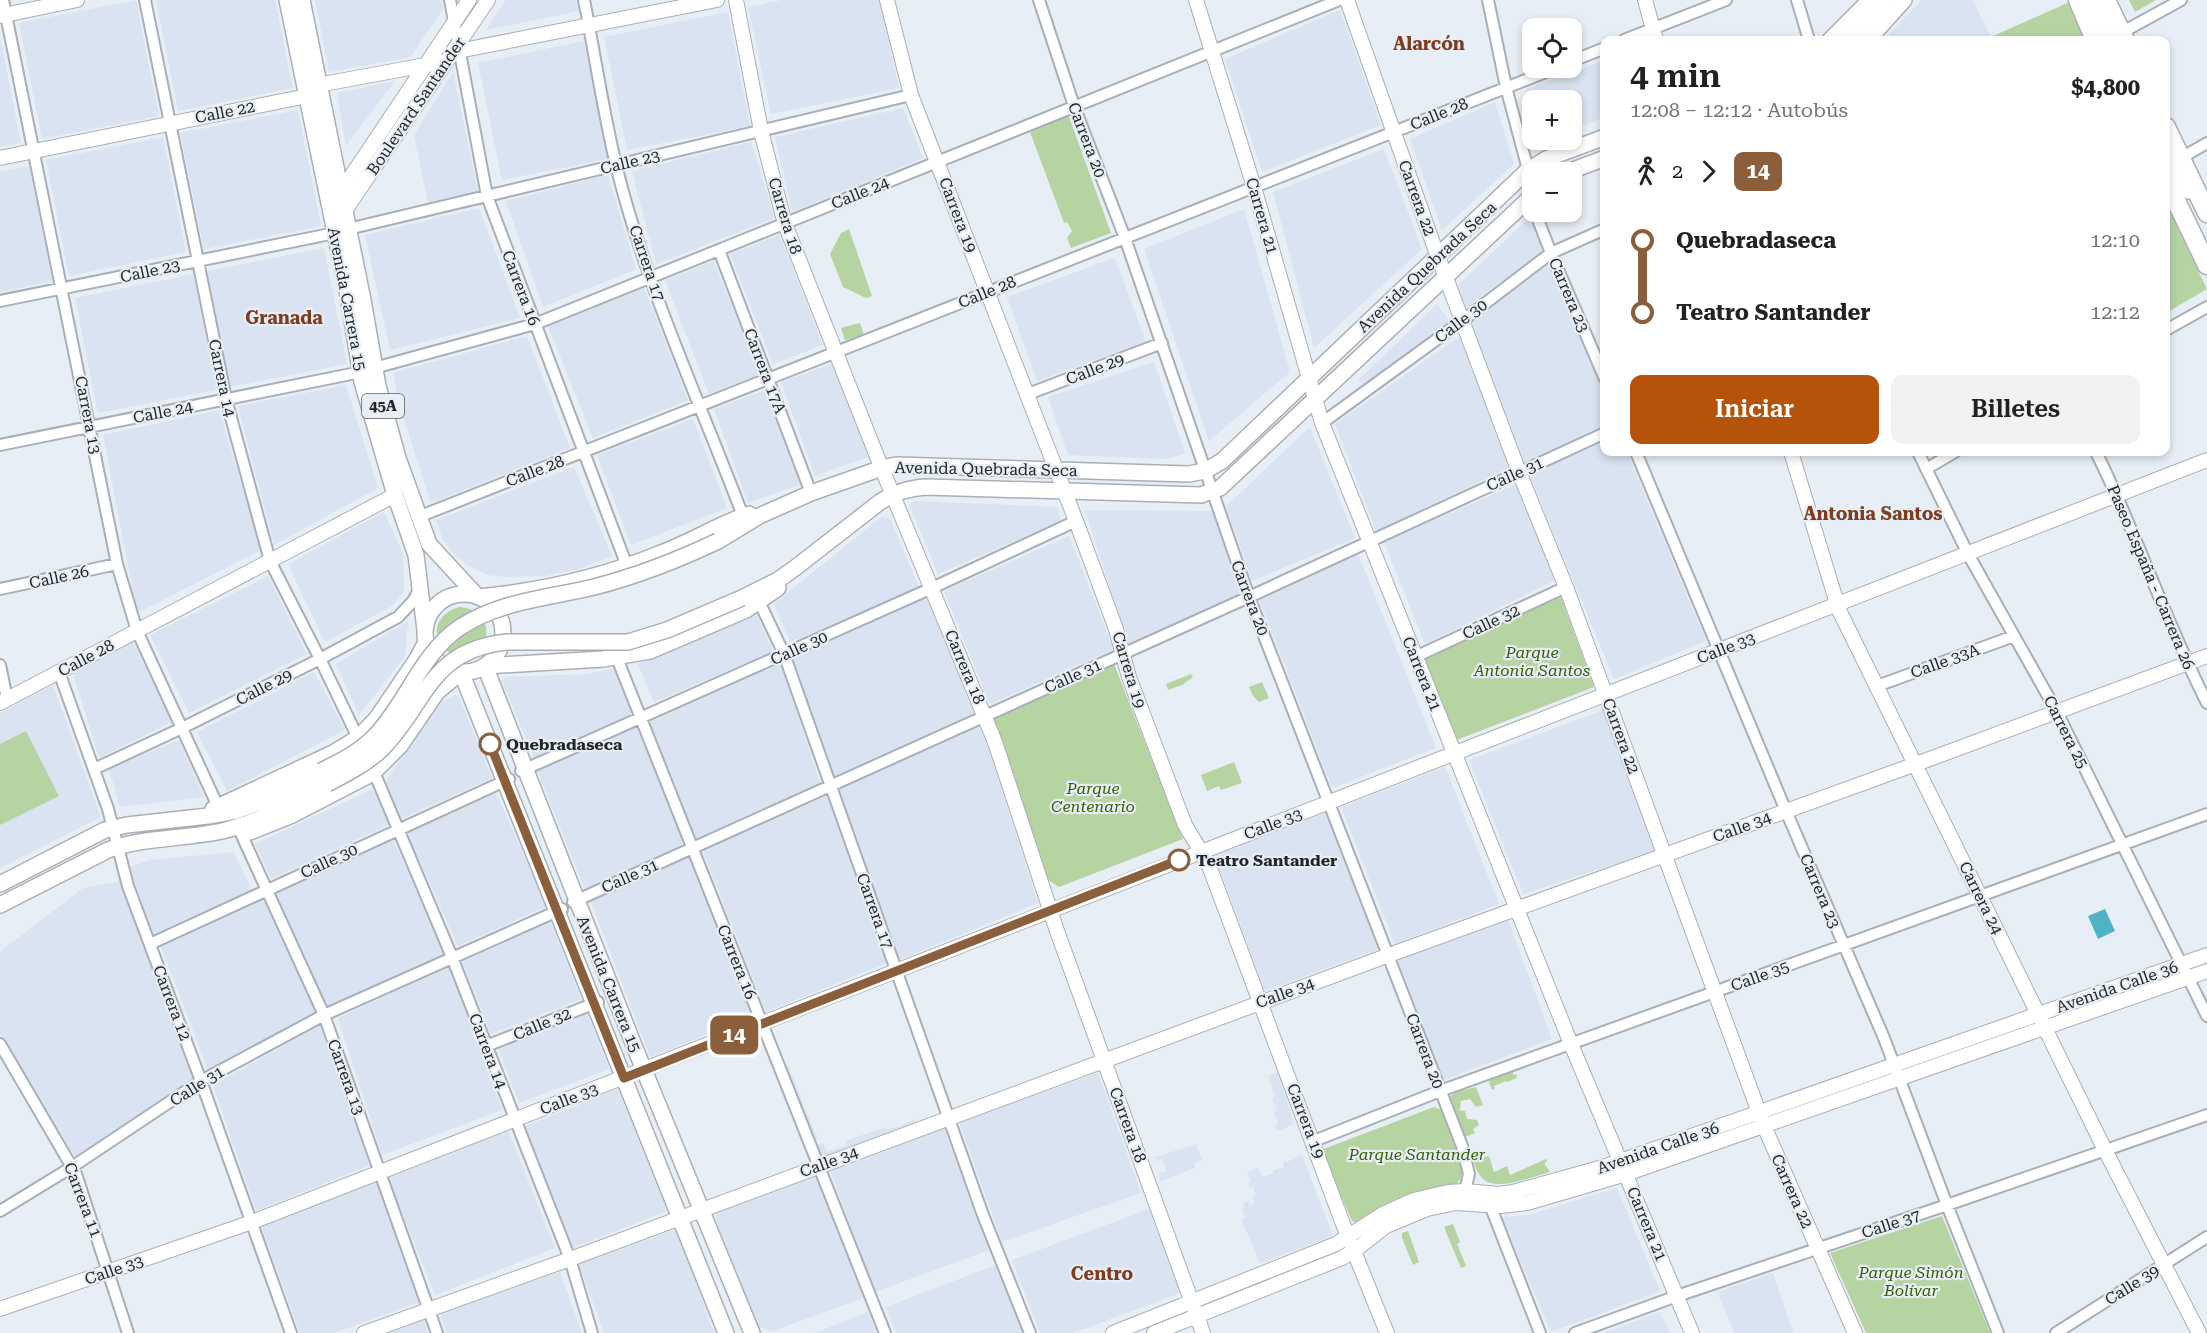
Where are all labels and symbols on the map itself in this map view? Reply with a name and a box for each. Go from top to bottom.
street label: Boulevard Santander [363,33,469,178]
district label: Alarcón [1393,33,1465,54]
street label: Calle 28 [1407,94,1471,134]
street label: Calle 22 [193,97,257,127]
street label: Carrera 20 [1064,100,1110,180]
street label: Calle 23 [598,146,662,178]
street label: Carrera 22 [1395,158,1439,238]
street label: Calle 24 [828,173,892,213]
street label: Carrera 18 [764,175,806,257]
street label: Carrera 19 [935,175,981,255]
street label: Carrera 21 [1242,175,1282,257]
street label: Avenida Quebrada Seca [1354,197,1501,336]
street label: Carrera 17 [625,223,669,303]
street label: Avenida Carrera 15 [324,226,370,372]
street label: Carrera 16 [498,248,544,328]
street label: Calle 23 [118,255,182,287]
street label: Carrera 23 [1545,255,1593,335]
street label: Calle 28 [955,272,1019,312]
street label: Calle 30 [1431,295,1491,347]
district label: Granada [245,307,323,328]
street label: Carrera 17A [740,326,790,417]
street label: Carrera 14 [204,337,240,419]
street label: Calle 29 [1063,349,1127,389]
street label: Carrera 13 [71,374,105,456]
road number: 45A [362,394,404,418]
street label: Calle 24 [131,397,195,427]
street label: Calle 28 [503,451,567,491]
street label: Calle 31 [1483,453,1547,495]
street label: Avenida Quebrada Seca [894,458,1078,480]
street label: Paseo España - Carrera 26 [2103,482,2199,672]
district label: Antonia Santos [1803,503,1943,524]
street label: Carrera 20 [1227,558,1273,638]
street label: Calle 26 [27,561,91,593]
street label: Calle 32 [1459,601,1523,643]
street label: Calle 30 [767,627,831,669]
street label: Carrera 18 [941,627,989,707]
street label: Calle 33 [1694,628,1758,668]
street label: Carrera 19 [1108,629,1150,711]
street label: Carrera 21 [1398,634,1446,714]
street label: Calle 28 [55,635,117,681]
street label: Calle 33A [1908,639,1983,682]
park label: Parque Antonia Santos [1473,643,1590,680]
street label: Calle 31 [1041,655,1105,697]
street label: Calle 29 [233,665,295,709]
street label: Carrera 25 [2040,692,2092,772]
street label: Carrera 22 [1599,696,1643,776]
marker: Quebradaseca [479,733,501,755]
place label: Quebradaseca [506,735,623,754]
park label: Parque Centenario [1051,779,1135,816]
street label: Calle 33 [1241,804,1305,844]
street label: Calle 34 [1710,808,1774,846]
street label: Calle 30 [297,840,361,882]
marker: Teatro Santander [1168,849,1190,871]
place label: Teatro Santander [1196,851,1337,870]
street label: Carrera 23 [1796,851,1844,931]
street label: Calle 31 [598,855,662,897]
street label: Carrera 24 [1955,858,2007,938]
street label: Carrera 17 [853,871,897,951]
street label: Avenida Carrera 15 [573,913,645,1055]
street label: Carrera 16 [713,922,761,1002]
street label: Calle 35 [1728,957,1792,995]
street label: Avenida Calle 36 [2054,957,2180,1017]
street label: Carrera 12 [149,963,195,1043]
street label: Calle 34 [1253,974,1317,1012]
street label: Calle 32 [510,1004,574,1044]
street label: Carrera 14 [465,1011,511,1091]
street label: Carrera 20 [1402,1011,1448,1091]
line badge: 14 [707,1016,761,1054]
street label: Carrera 13 [324,1037,368,1117]
street label: Calle 31 [166,1062,228,1110]
street label: Calle 33 [537,1079,601,1119]
street label: Carrera 19 [1283,1081,1329,1161]
street label: Carrera 18 [1106,1085,1150,1165]
street label: Avenida Calle 36 [1595,1118,1721,1178]
street label: Calle 34 [797,1143,861,1181]
park label: Parque Santander [1348,1145,1486,1164]
street label: Carrera 22 [1767,1151,1817,1231]
street label: Carrera 11 [60,1160,106,1240]
street label: Carrera 21 [1623,1184,1671,1264]
street label: Calle 37 [1859,1206,1923,1242]
street label: Calle 33 [82,1251,146,1289]
street label: Calle 39 [2101,1261,2163,1309]
district label: Centro [1071,1263,1134,1284]
park label: Parque Simón Bolívar [1857,1263,1964,1300]

